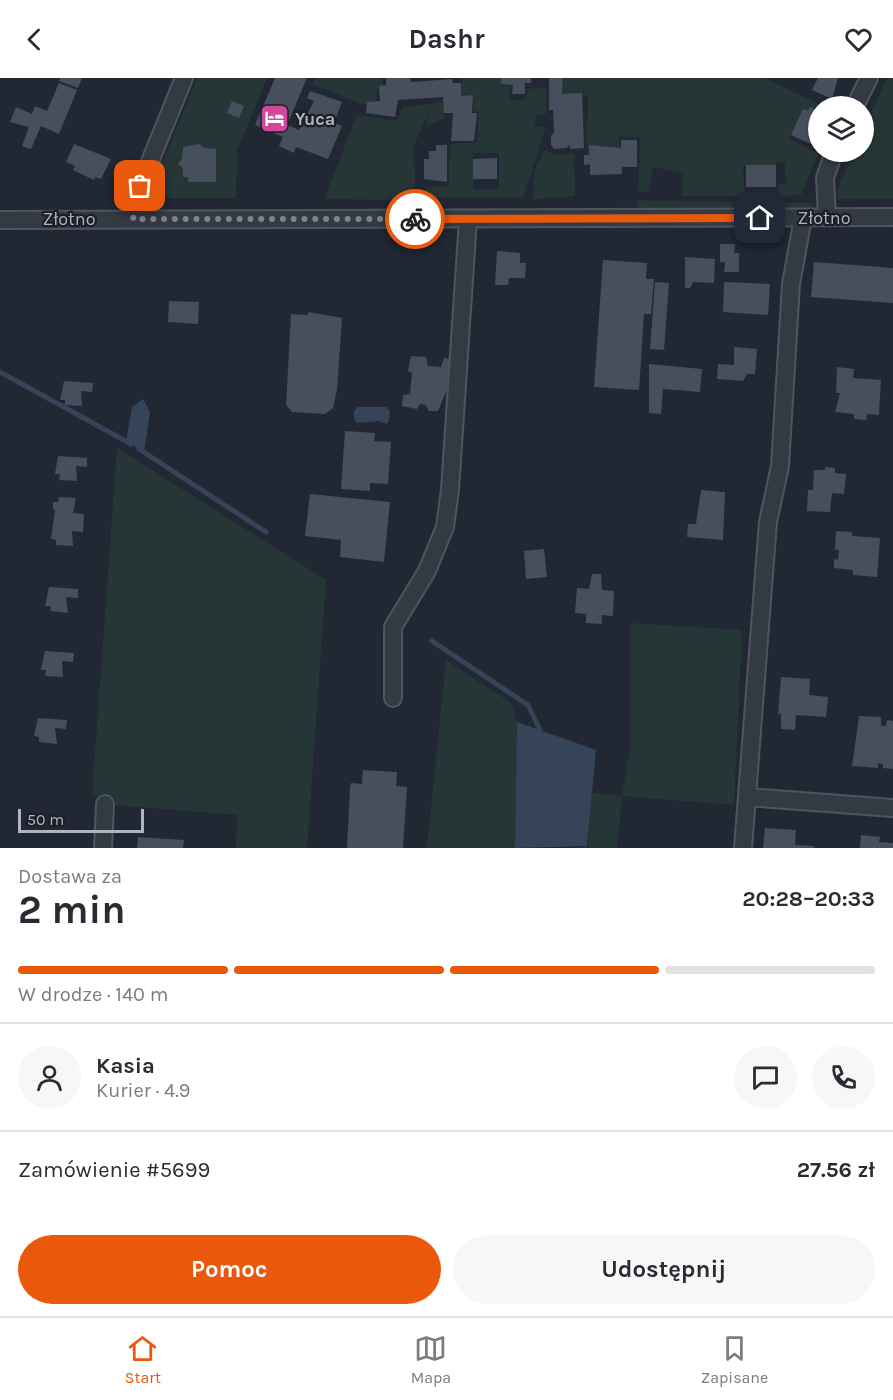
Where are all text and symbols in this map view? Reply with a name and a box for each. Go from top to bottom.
icon: back [18,23,51,56]
text: Dashr [409,23,485,55]
icon: heart [842,23,875,56]
map controls [808,96,874,162]
button: layers [808,96,874,162]
hotel icon: Yuca [258,103,290,135]
place label: Yuca [295,108,335,130]
pin [114,160,165,211]
icon: bag [123,169,156,202]
courier [385,189,445,249]
pin [734,192,785,243]
icon: home [743,201,776,234]
icon: bike [399,203,432,236]
street label: Złotno [798,207,851,229]
street label: Złotno [43,208,96,230]
scale bar [18,806,144,834]
text: 50 m [27,810,64,829]
text: Dostawa za [18,865,122,888]
text: 20:28–20:33 [742,886,875,912]
text: 2 min [18,887,126,933]
text: W drodze · 140 m [18,983,168,1006]
button: person [18,1046,81,1109]
button: chat [734,1046,797,1109]
button: phone [812,1046,875,1109]
text: Kasia [96,1053,155,1079]
text: Kurier · 4.9 [96,1079,190,1102]
text: Zamówienie #5699 [18,1157,210,1183]
text: 27.56 zł [797,1157,875,1183]
button: Pomoc [18,1235,441,1304]
button: Udostępnij [453,1235,875,1304]
tab: Start [125,1332,161,1387]
tab: Mapa [411,1332,451,1387]
tab: Zapisane [701,1332,768,1387]

